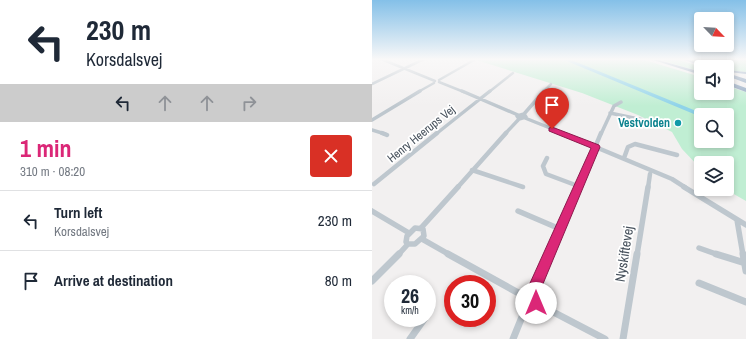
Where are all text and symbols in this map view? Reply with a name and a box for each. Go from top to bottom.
text: 230 m [86,11,151,49]
north arrow [694,12,734,52]
map controls [694,12,734,196]
icon: left [20,16,72,68]
text: Korsdalsvej [86,47,162,72]
button: sound [694,60,734,100]
pin [535,88,569,129]
icon: left [112,92,134,114]
icon: ahead [154,92,176,114]
icon: ahead [196,92,218,114]
icon: right [238,92,260,114]
icon: arrive [541,94,563,116]
street label: Henry Heerups Vej [384,102,458,166]
button: search [694,108,734,148]
place label: Vestvolden [618,115,670,131]
marker: Vestvolden [673,118,683,128]
text: 1 min [20,132,71,164]
button: close [310,135,352,177]
button: layers [694,156,734,196]
text: 310 m · 08:20 [20,163,85,180]
text: Turn left [54,202,102,223]
icon: left [20,210,42,232]
text: 230 m [318,210,352,231]
text: Korsdalsvej [54,223,109,240]
street label: Nyskiftevej [611,225,637,283]
icon: arrive [20,270,42,292]
text: Arrive at destination [54,270,173,291]
text: 80 m [325,270,352,291]
speed limit sign: 30 [444,275,496,327]
text: 26 [401,282,419,309]
position arrow [515,282,557,324]
text: km/h [401,304,419,317]

